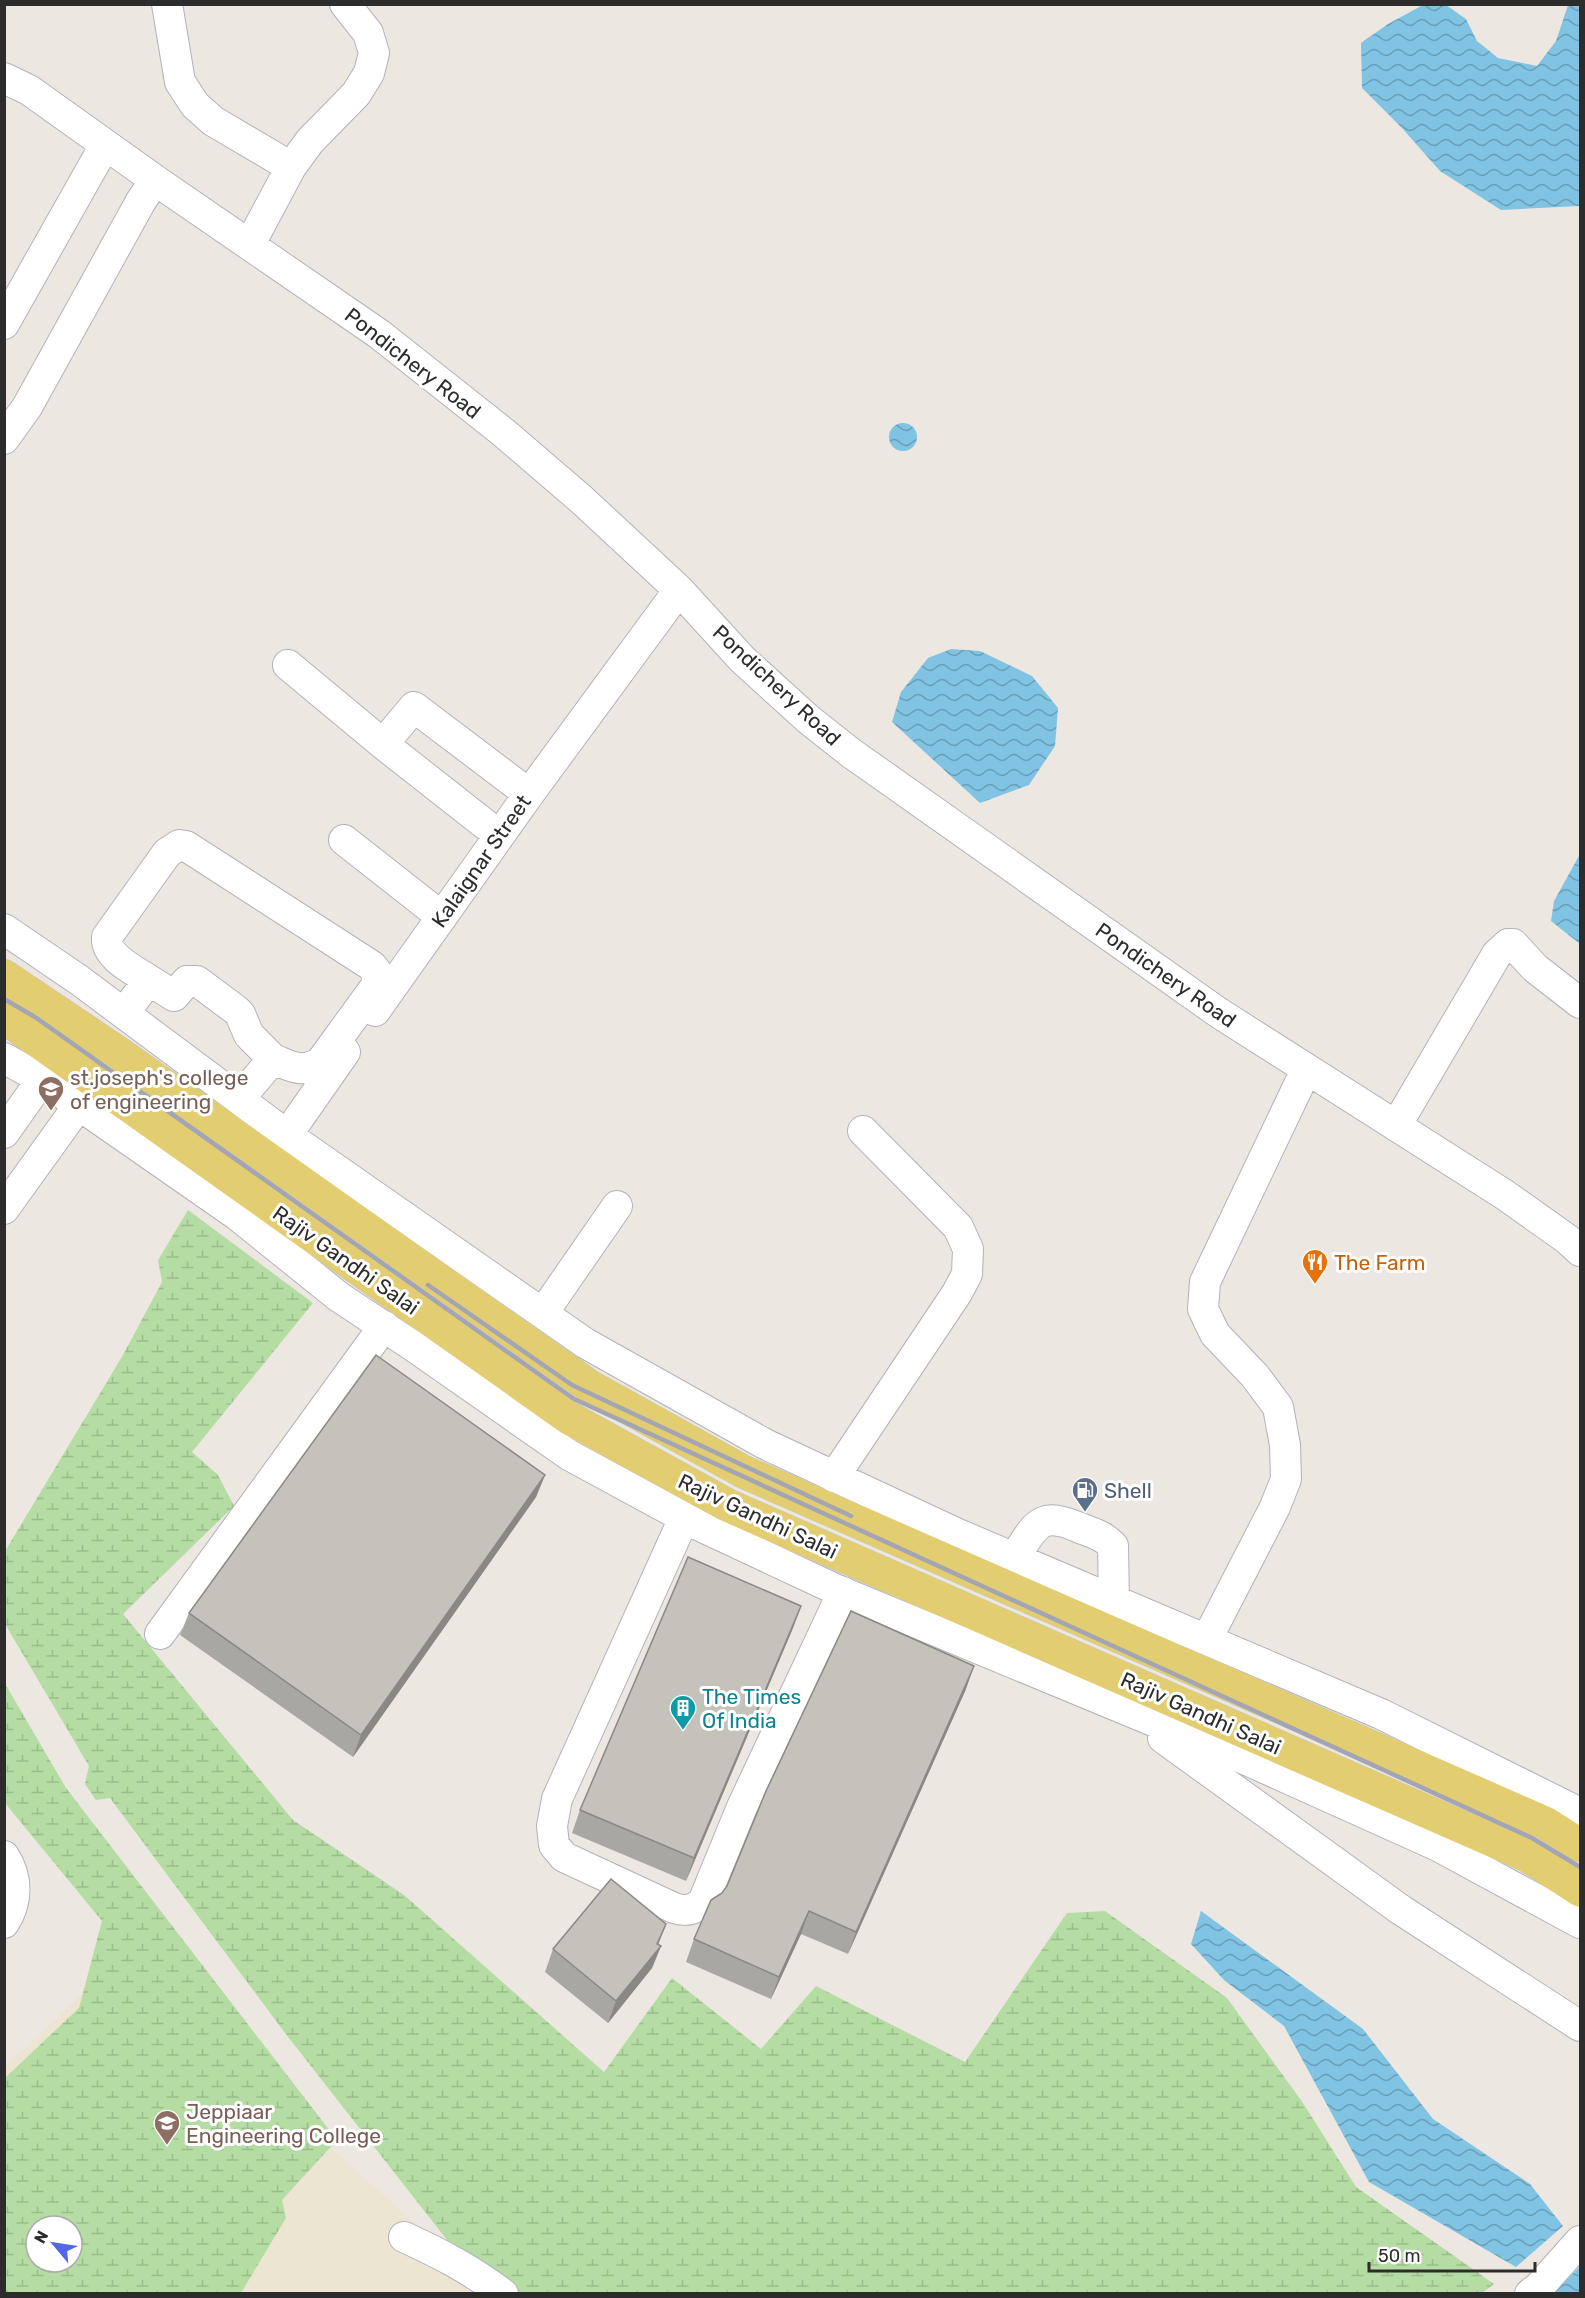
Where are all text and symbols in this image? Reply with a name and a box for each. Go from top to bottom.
street label: Pondichery Road [340,302,486,424]
street label: Pondichery Road [708,619,846,751]
street label: Kalaignar Street [426,790,536,932]
street label: Pondichery Road [1091,917,1241,1033]
place label: st.joseph's college of engineering [70,1065,248,1114]
school or university icon: st.joseph's college of engineering [36,1074,66,1112]
street label: Rajiv Gandhi Salai [268,1200,424,1320]
restaurant icon: The Farm [1300,1247,1330,1285]
place label: The Farm [1334,1250,1425,1275]
street label: Rajiv Gandhi Salai [674,1468,842,1564]
fuel station icon: Shell [1070,1475,1100,1513]
place label: Shell [1104,1478,1152,1503]
street label: Rajiv Gandhi Salai [1117,1666,1285,1760]
place label: The Times Of India [702,1684,801,1733]
building icon: The Times Of India [668,1693,698,1731]
place label: Jeppiaar Engineering College [186,2099,381,2148]
school or university icon: Jeppiaar Engineering College [152,2108,182,2146]
north arrow [24,2214,84,2274]
text: N [30,2227,52,2247]
scale bar [1369,2235,1536,2273]
text: 50 m [1378,2245,1421,2267]

